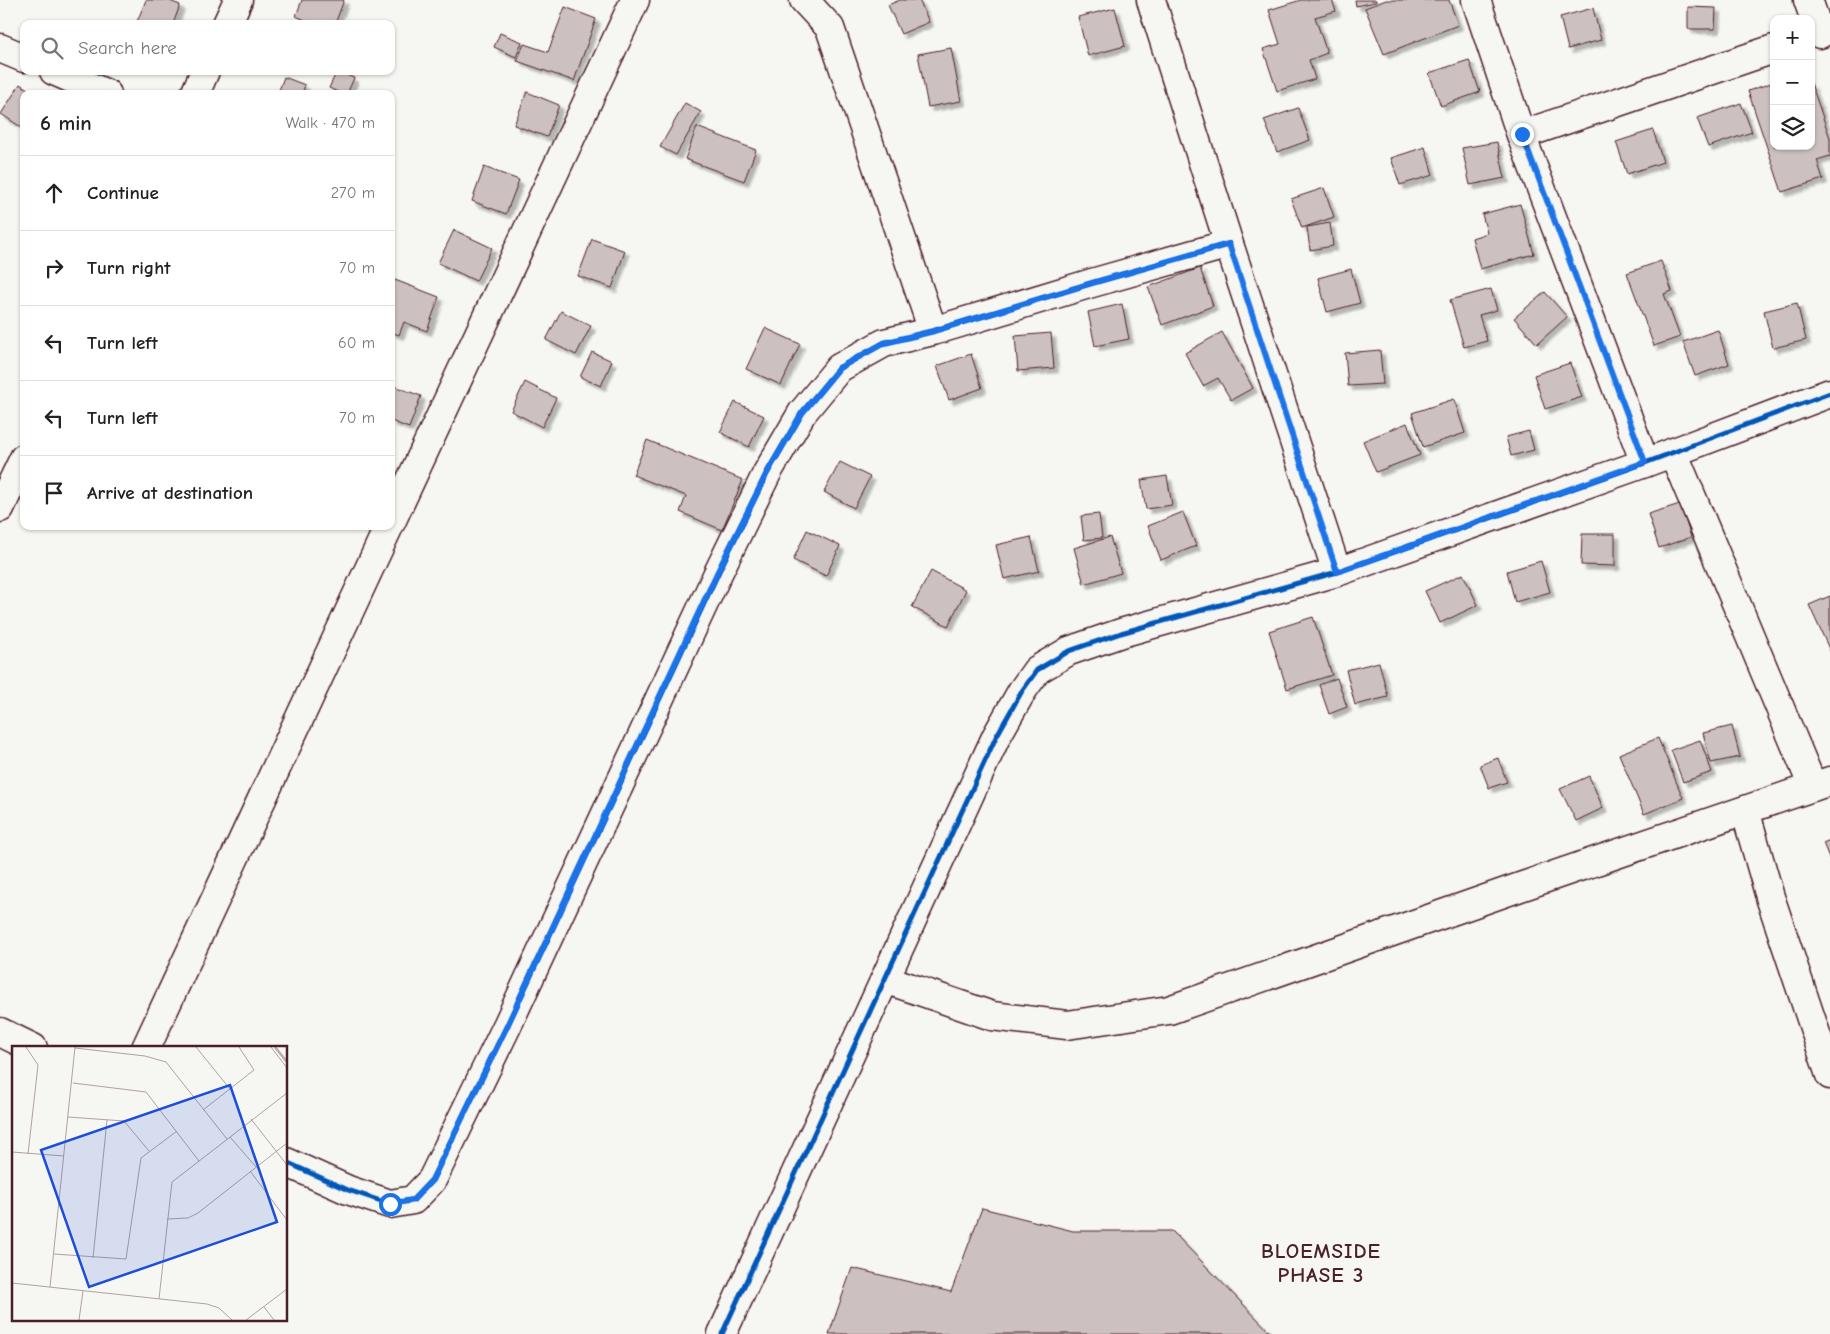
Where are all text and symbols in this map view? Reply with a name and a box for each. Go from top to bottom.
map controls [1770,15,1815,150]
button: + [1770,15,1815,60]
search box [20,20,395,75]
icon: search [38,34,66,62]
text: Search here [78,37,177,59]
button: − [1770,60,1815,105]
button: layers [1770,105,1815,150]
text: 6 min [40,111,92,135]
text: Walk · 470 m [286,114,375,132]
route end [1511,123,1534,146]
icon: ahead [40,179,68,207]
text: Continue [87,182,159,204]
text: 270 m [331,184,375,202]
icon: right [40,254,68,282]
text: Turn right [87,257,171,279]
text: 70 m [339,259,375,277]
icon: left [40,329,68,357]
text: Turn left [87,332,158,354]
text: 60 m [338,334,375,352]
icon: left [40,404,68,432]
text: Turn left [87,407,158,429]
text: 70 m [339,409,375,427]
icon: arrive [40,479,68,507]
text: Arrive at destination [87,482,253,504]
inset map [12,1046,288,1322]
route start [379,1193,402,1216]
district label: BLOEMSIDE PHASE 3 [1261,1239,1381,1287]

